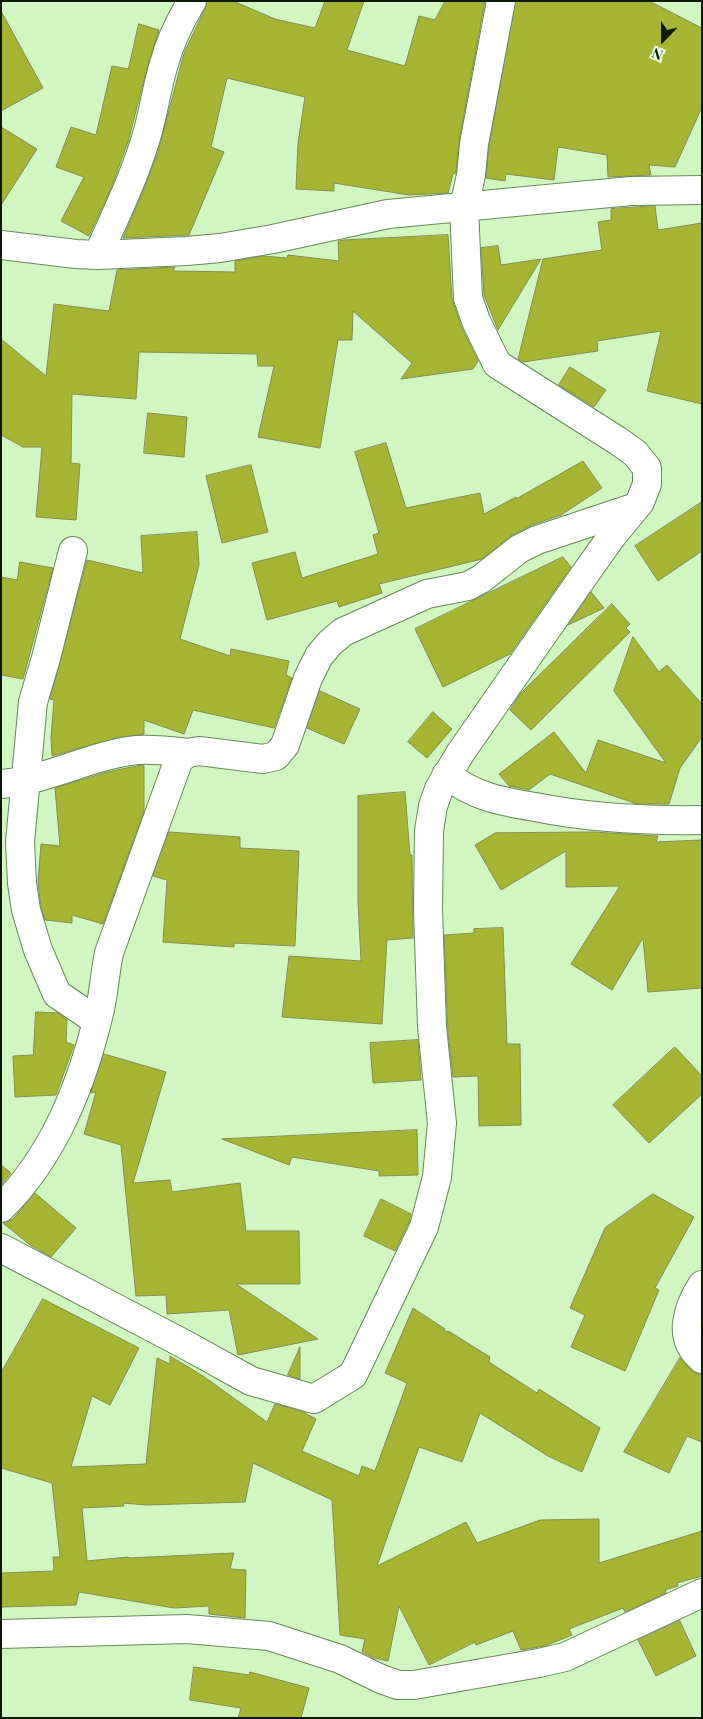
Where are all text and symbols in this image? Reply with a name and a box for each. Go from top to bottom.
north arrow [638,15,688,65]
text: N [649,44,665,65]

